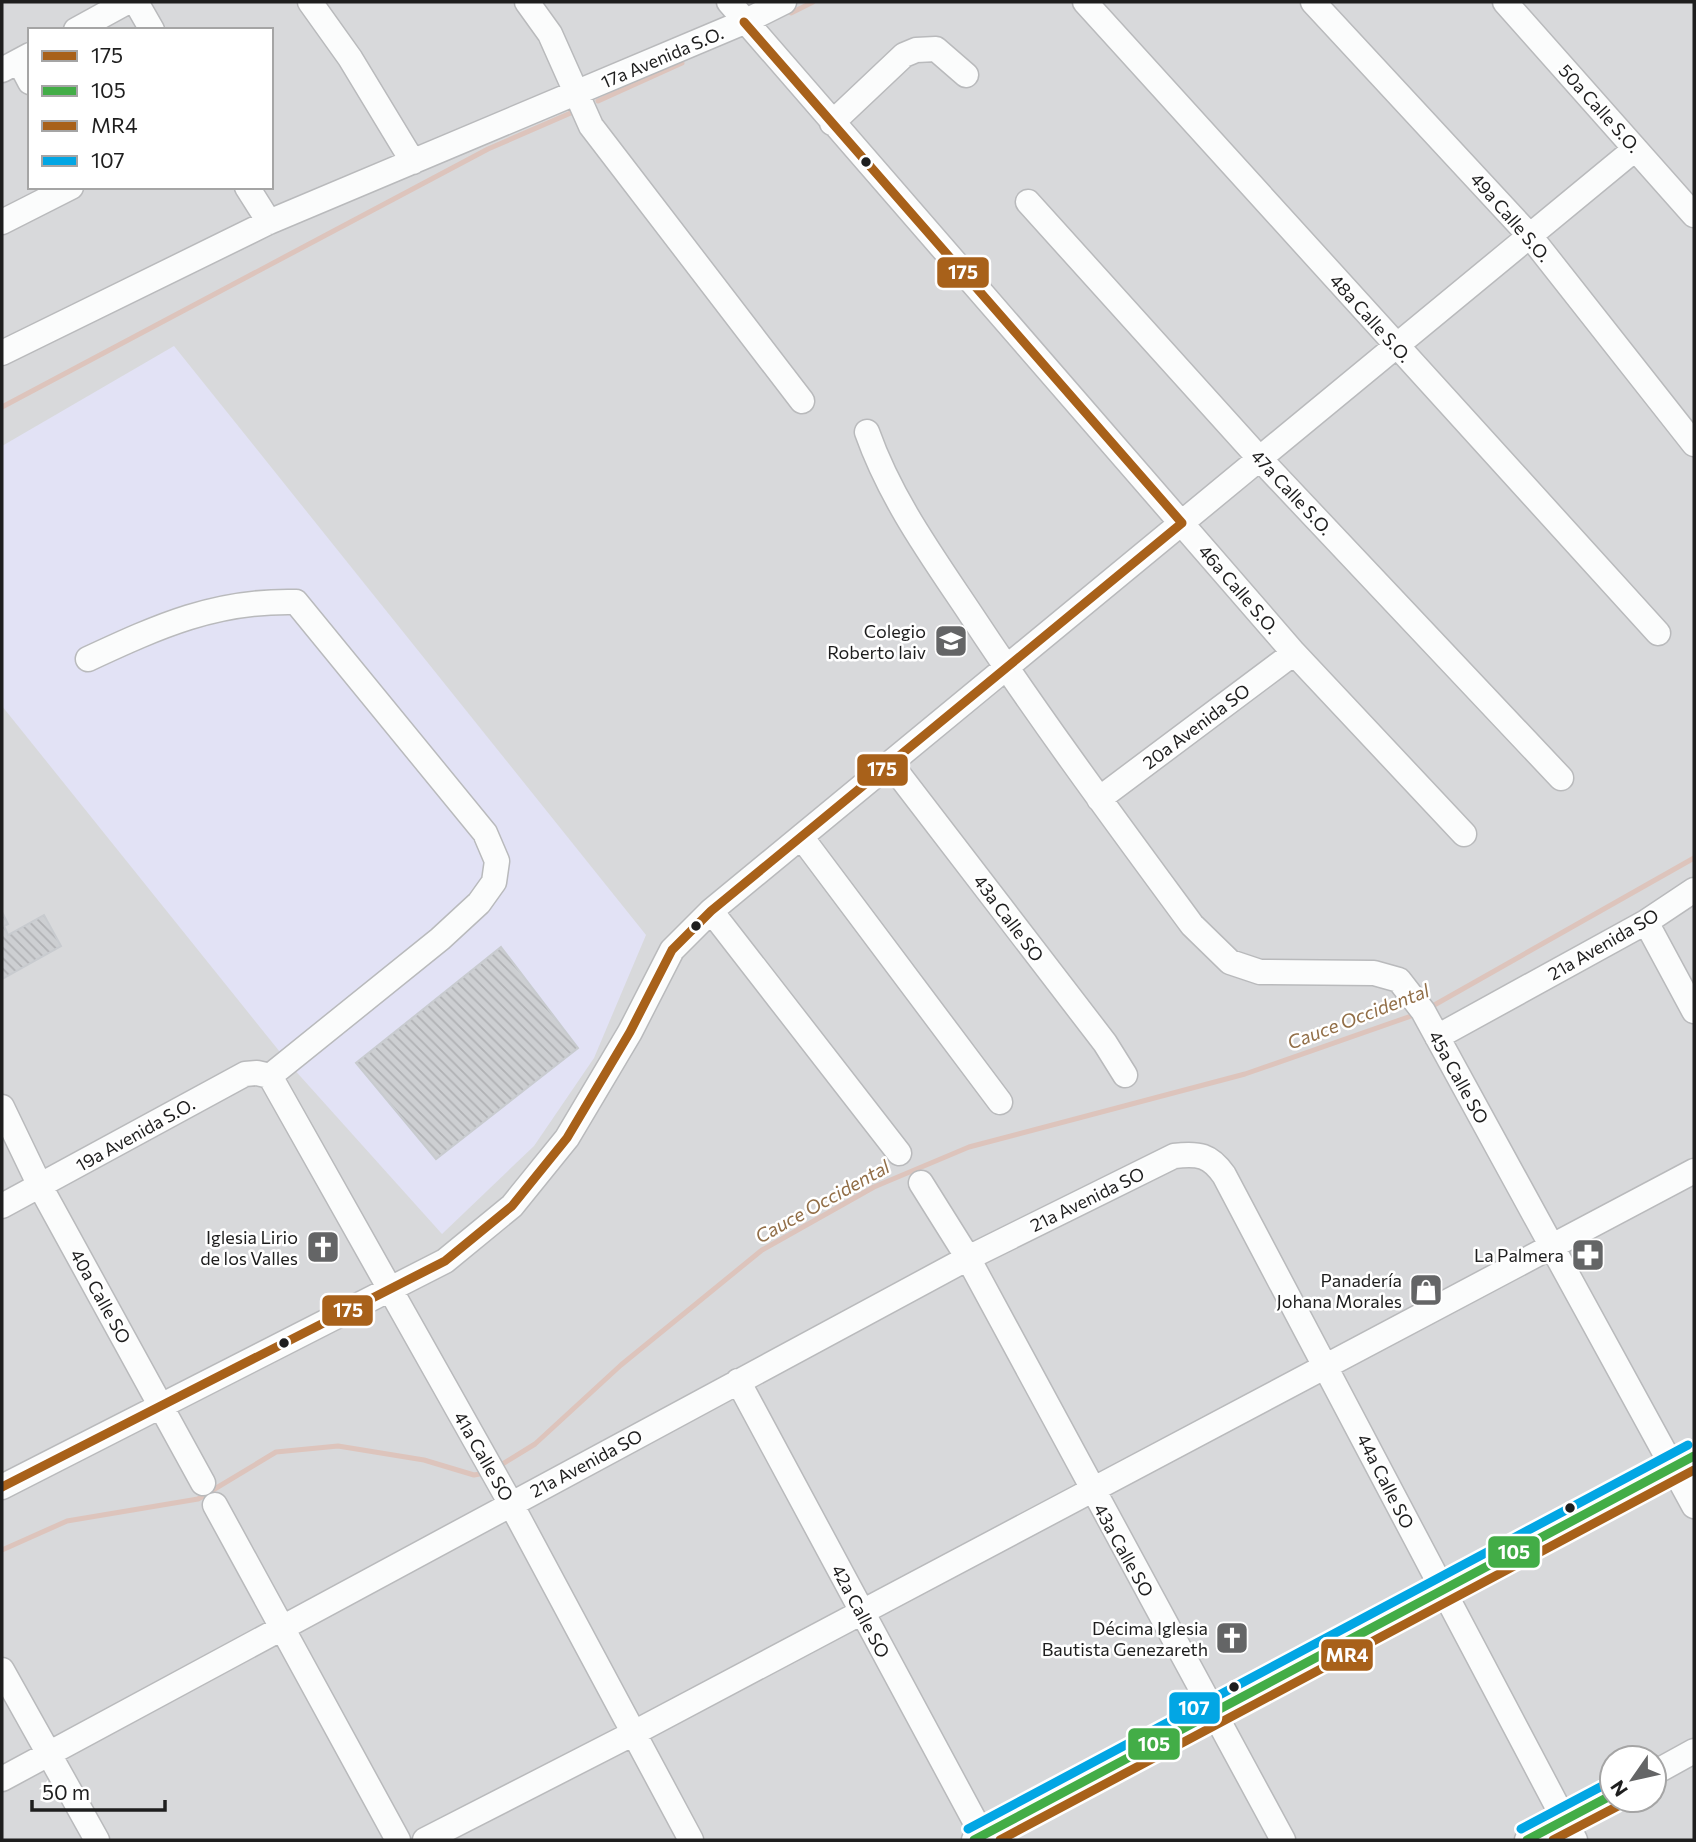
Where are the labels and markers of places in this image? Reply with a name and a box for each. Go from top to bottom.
unlabelled marker [859,155,873,169]
place label: Colegio Roberto laiv [827,620,926,663]
school or university icon: Colegio Roberto laiv [932,622,970,660]
unlabelled marker [689,919,703,933]
place label: Iglesia Lirio de los Valles [200,1226,298,1269]
church icon: Iglesia Lirio de los Valles [304,1228,342,1266]
pharmacy icon: La Palmera [1569,1236,1607,1274]
place label: La Palmera [1474,1244,1564,1266]
place label: Panadería Johana Morales [1276,1269,1402,1312]
shop icon: Panadería Johana Morales [1407,1271,1445,1309]
unlabelled marker [277,1336,291,1350]
unlabelled marker [1563,1501,1577,1515]
place label: Décima Iglesia Bautista Genezareth [1042,1617,1208,1660]
church icon: Décima Iglesia Bautista Genezareth [1213,1619,1251,1657]
unlabelled marker [1227,1680,1241,1694]

